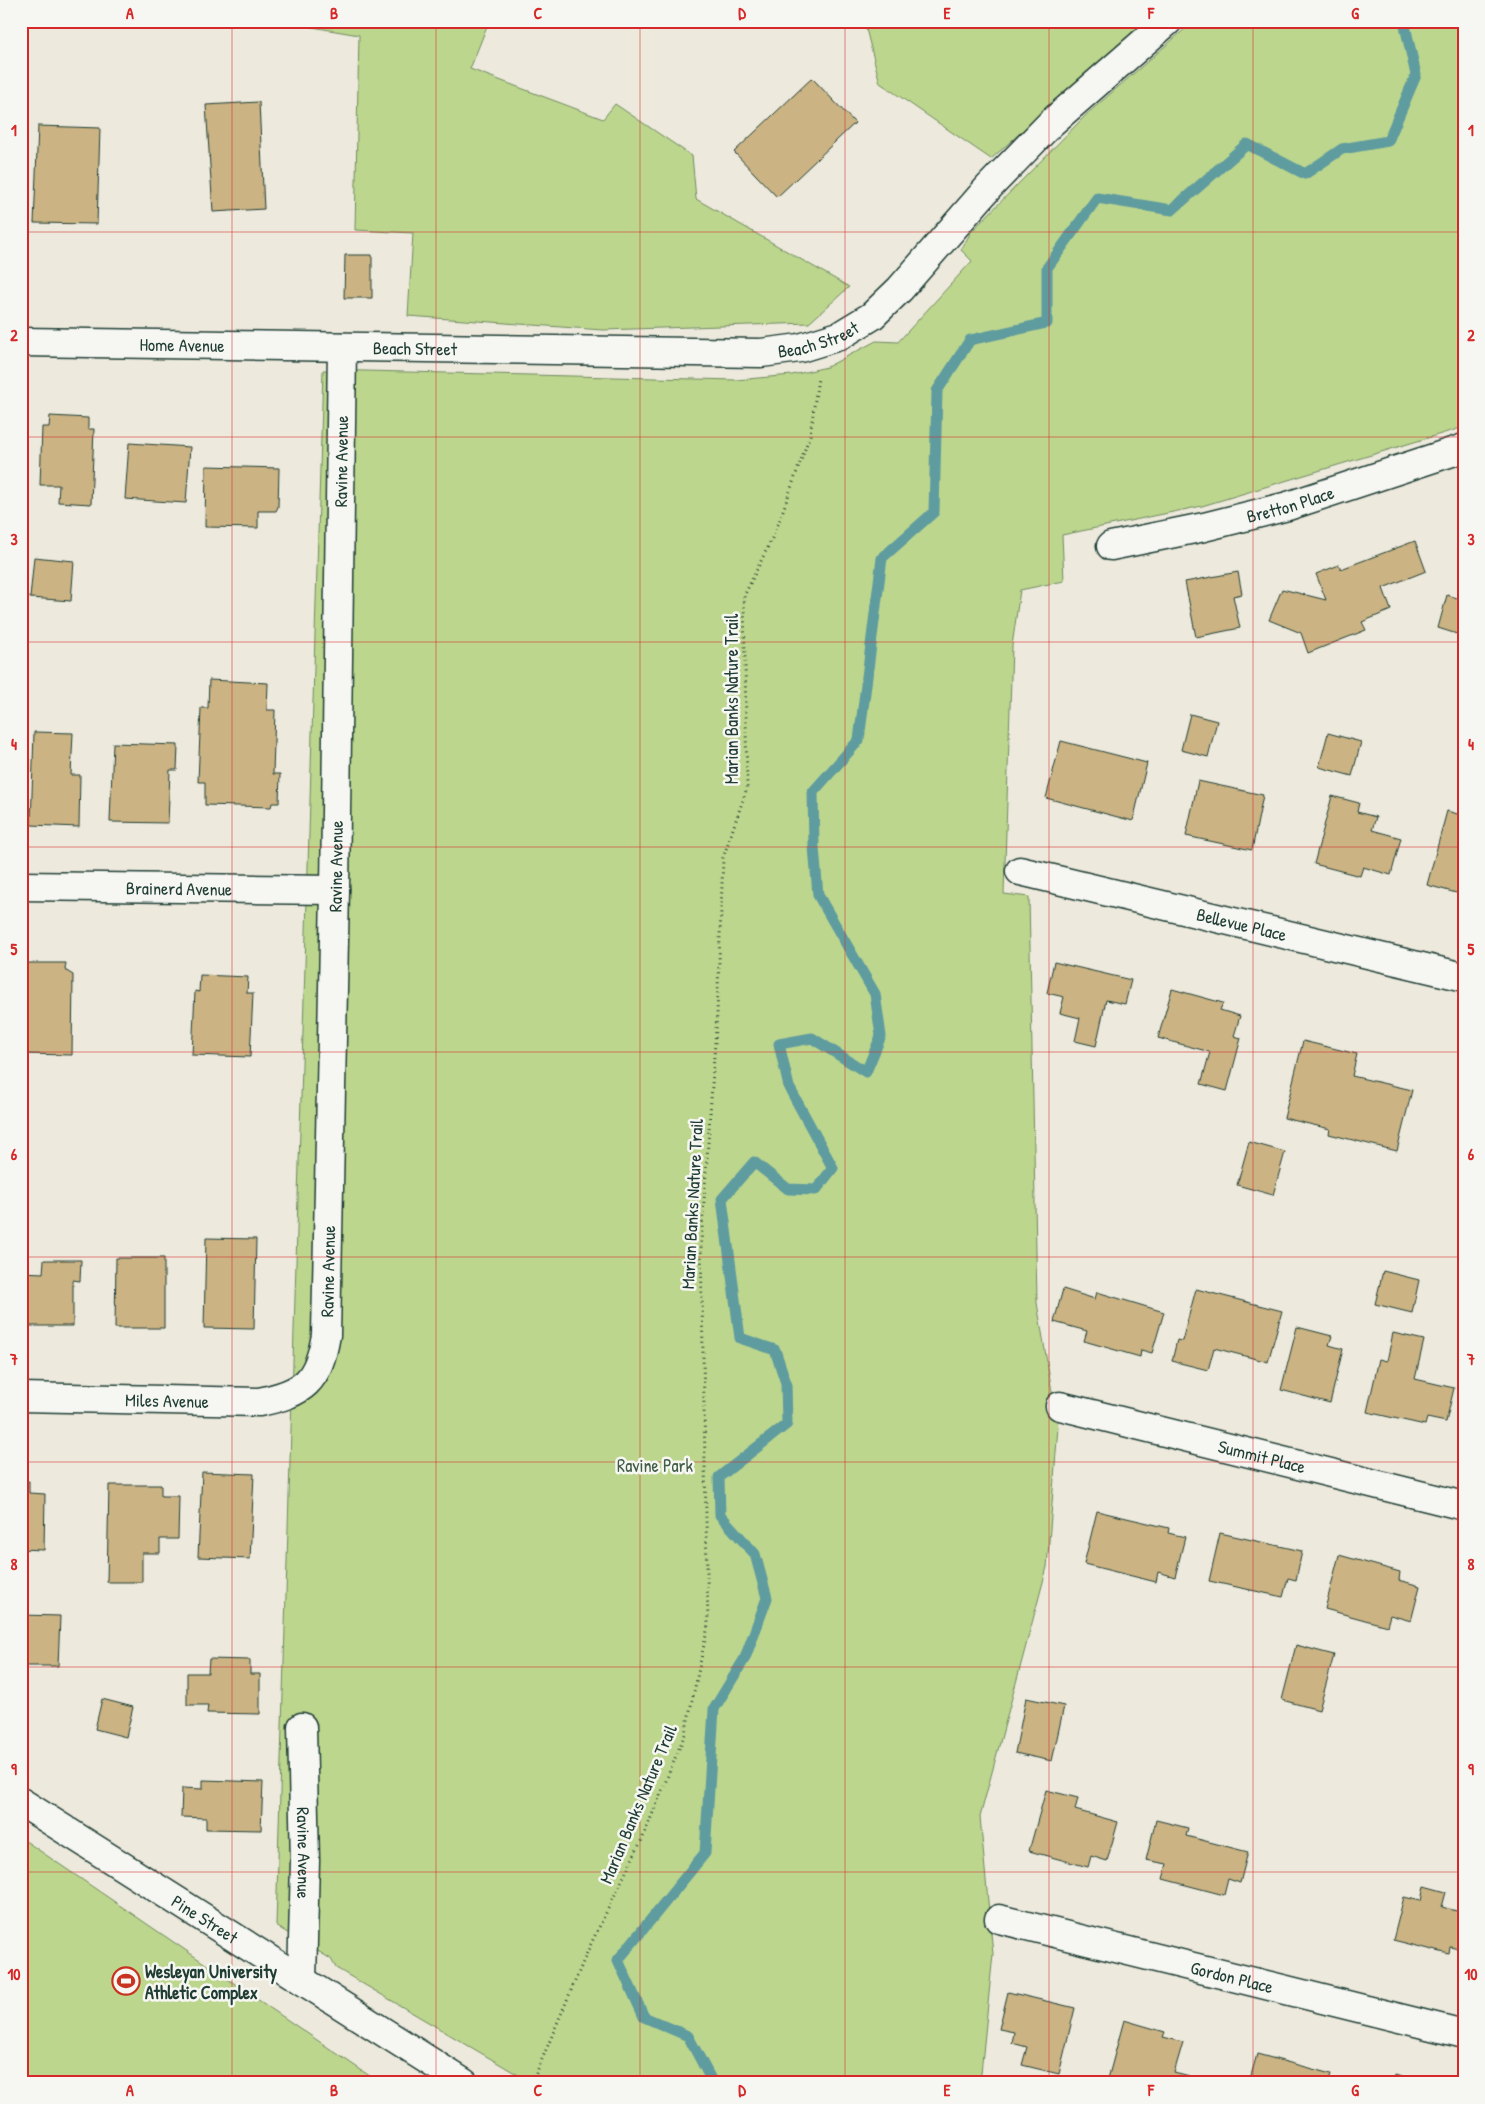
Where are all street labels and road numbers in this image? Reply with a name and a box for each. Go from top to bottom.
street label: Beach Street [776,314,864,363]
street label: Home Avenue [139,331,225,358]
street label: Beach Street [373,335,458,361]
street label: Ravine Avenue [327,415,354,507]
street label: Bretton Place [1244,479,1337,528]
street label: Marian Banks Nature Trail [719,614,744,784]
street label: Ravine Avenue [322,820,348,912]
street label: Brainerd Avenue [126,875,232,901]
street label: Bellevue Place [1194,901,1289,947]
street label: Marian Banks Nature Trail [675,1118,709,1290]
street label: Ravine Avenue [314,1225,341,1317]
street label: Miles Avenue [125,1387,209,1413]
street label: Summit Place [1216,1433,1308,1479]
street label: Marian Banks Nature Trail [593,1720,683,1887]
street label: Ravine Avenue [291,1807,318,1899]
street label: Pine Street [167,1888,244,1950]
street label: Gordon Place [1188,1954,1276,1999]

